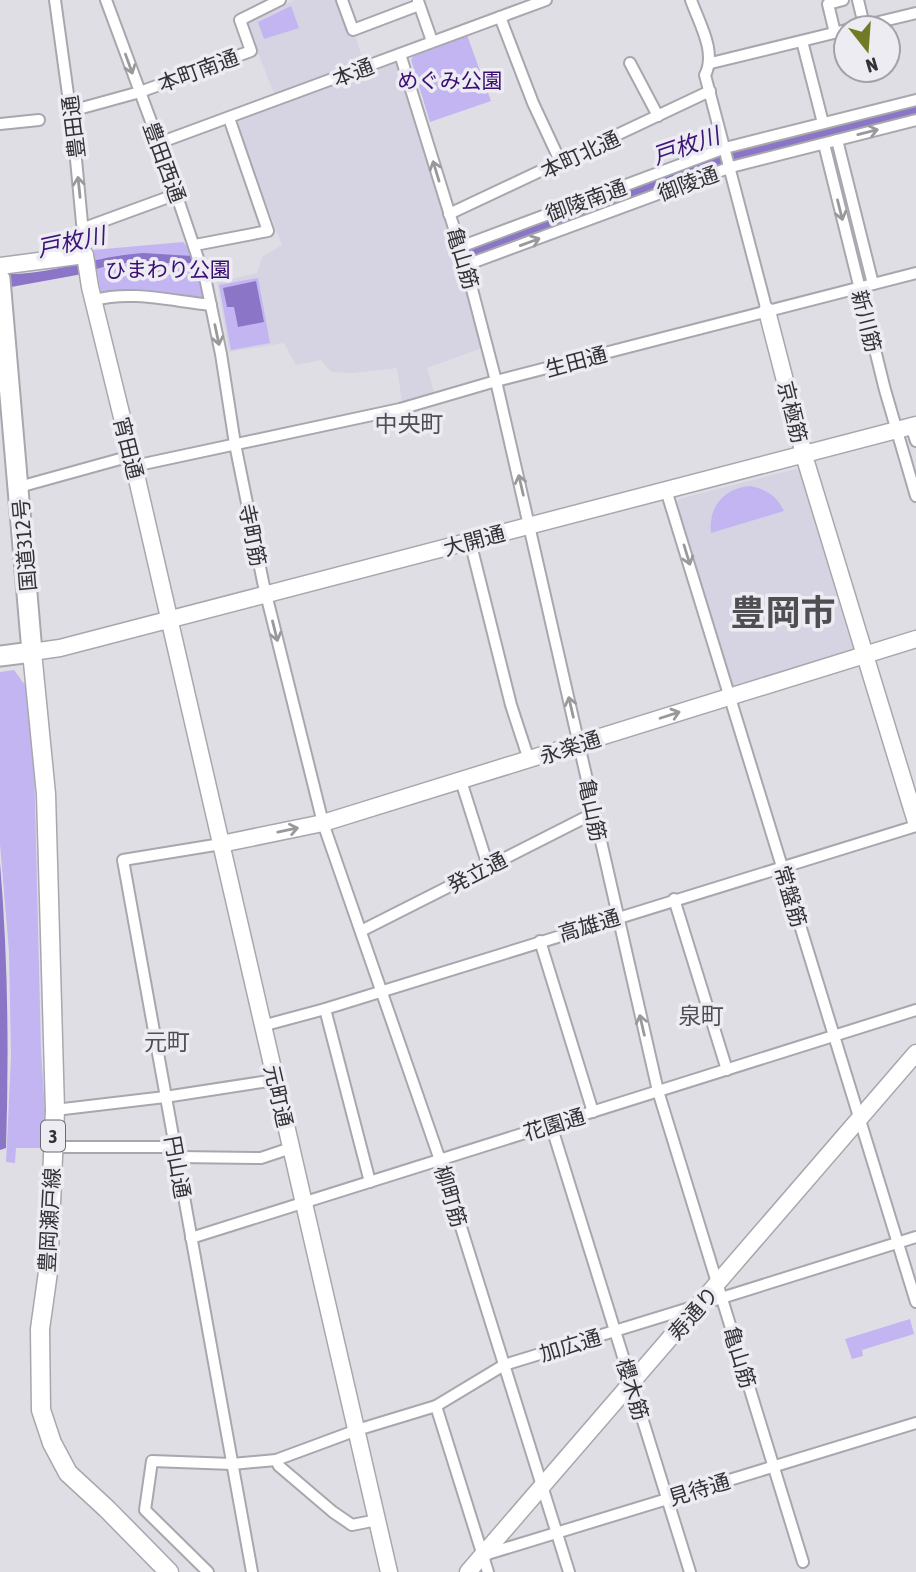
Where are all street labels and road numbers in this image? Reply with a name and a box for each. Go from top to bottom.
street label: 本町南通 [154,44,242,96]
street label: 本通 [329,53,377,91]
street label: 豊田通 [57,94,89,160]
street label: 豊田西通 [139,118,191,206]
street label: 本町北通 [537,125,623,183]
street label: 御陵通 [654,161,722,205]
street label: 御陵南通 [542,174,630,226]
street label: 亀山筋 [442,224,484,292]
street label: 新川筋 [848,288,886,354]
street label: 生田通 [542,341,610,381]
street label: 京極筋 [774,379,812,445]
street label: 宵田通 [110,415,148,481]
street label: 国道312号 [8,498,40,592]
street label: 寺町筋 [235,502,271,568]
street label: 大開通 [440,520,508,560]
street label: 永楽通 [536,726,604,768]
street label: 亀山筋 [575,777,611,843]
street label: 発立通 [443,847,511,897]
street label: 常盤筋 [770,862,812,930]
street label: 高雄通 [555,904,623,946]
street label: 元町通 [260,1063,298,1129]
street label: 花園通 [520,1103,588,1145]
road number: 3 [41,1120,65,1152]
street label: 円山通 [161,1134,195,1200]
street label: 柳町筋 [430,1162,472,1230]
street label: 豊岡瀬戸線 [34,1167,64,1273]
street label: 寿通り [663,1281,723,1345]
street label: 亀山筋 [719,1323,761,1391]
street label: 加広通 [536,1324,604,1366]
street label: 櫻木筋 [612,1355,654,1423]
street label: 見待通 [665,1468,733,1510]

